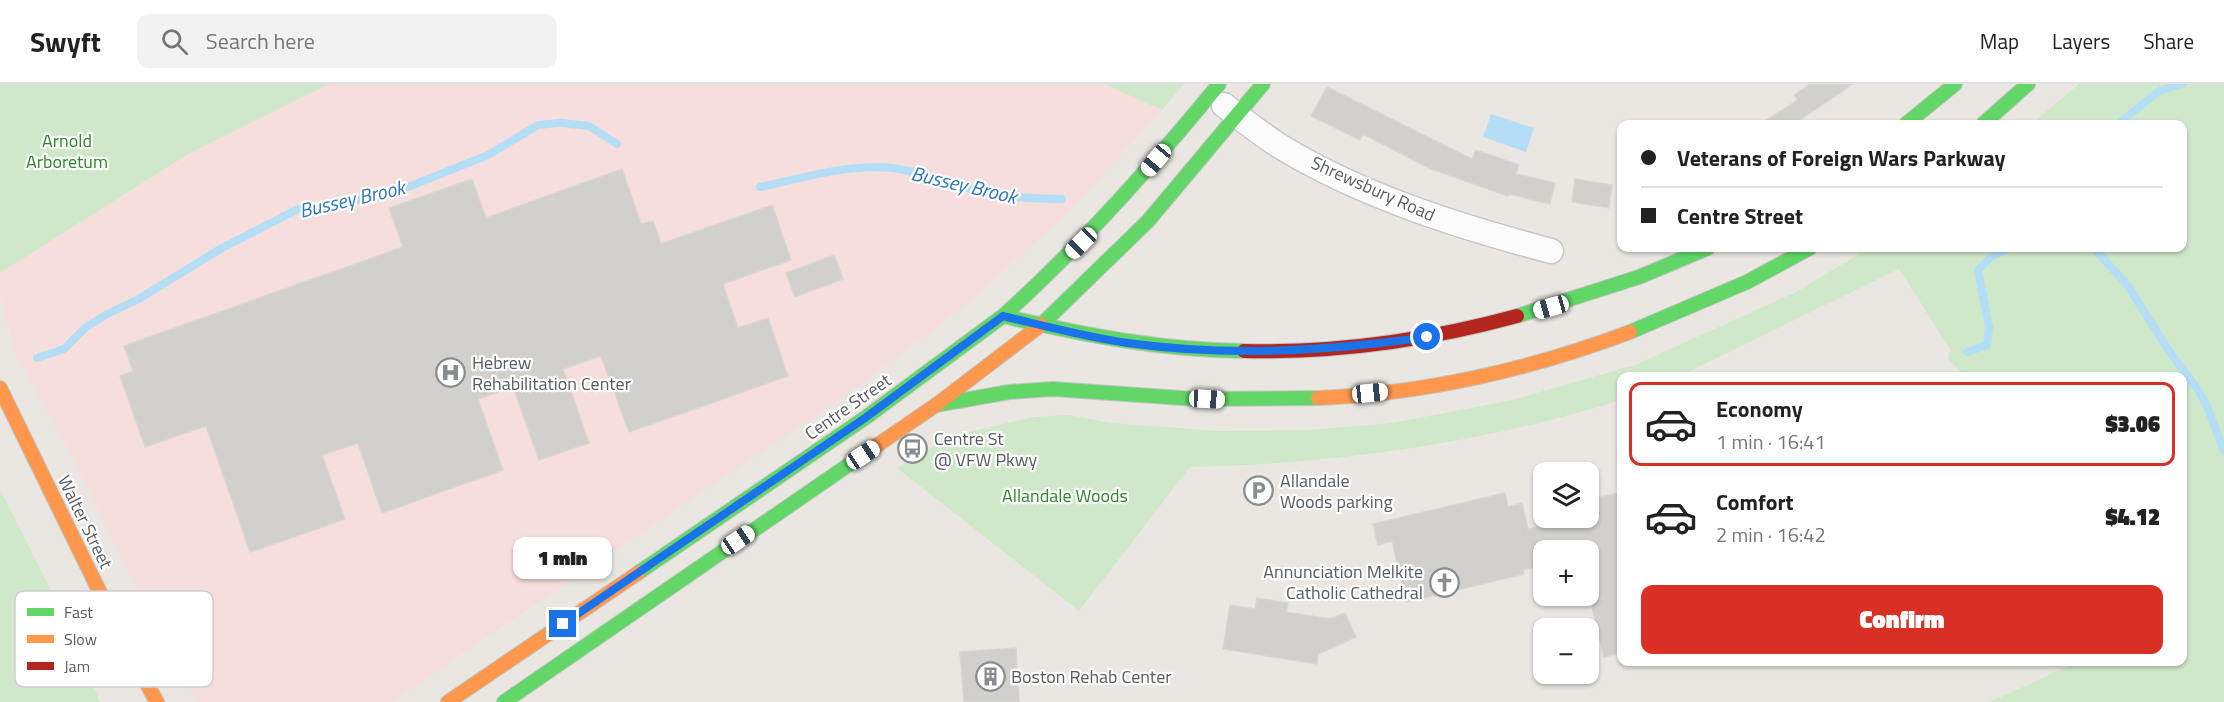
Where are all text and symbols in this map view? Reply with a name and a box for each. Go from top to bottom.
search box [137,14,557,68]
text: Swyft [30,20,101,63]
text: Search here [206,24,315,58]
icon: search [158,25,191,58]
text: Map [1980,25,2019,57]
text: Layers [2052,25,2110,57]
text: Share [2143,25,2194,57]
park label: Arnold Arboretum [26,127,108,175]
car [1138,140,1174,180]
text: Veterans of Foreign Wars Parkway [1677,141,2006,175]
street label: Shrewsbury Road [1307,149,1440,228]
water label: Bussey Brook [908,157,1022,212]
water label: Bussey Brook [296,171,410,226]
text: Centre Street [1677,199,1803,233]
car [1062,224,1100,262]
car [1531,293,1571,321]
route start [1413,323,1440,350]
place label: Hebrew Rehabilitation Center [472,349,631,397]
hospital icon: Hebrew Rehabilitation Center [435,357,467,389]
street label: Centre Street [799,366,897,446]
car [1351,382,1389,404]
car [1189,389,1225,409]
text: Economy [1716,392,1803,426]
icon: car [1644,397,1698,451]
text: $3.06 [2105,407,2160,441]
place label: Centre St @ VFW Pkwy [934,425,1037,473]
text: 1 min · 16:41 [1716,426,1826,457]
bus stop icon: Centre St @ VFW Pkwy [897,433,929,465]
car [843,437,883,473]
map controls [1533,462,1599,684]
button: layers [1533,462,1599,528]
place label: Allandale Woods parking [1280,467,1393,515]
street label: Walter Street [51,471,120,574]
parking icon: Allandale Woods parking [1243,475,1275,507]
park label: Allandale Woods [1002,482,1128,509]
text: Comfort [1716,485,1794,519]
icon: car [1644,490,1698,544]
text: $4.12 [2105,500,2160,534]
text: 2 min · 16:42 [1716,519,1826,550]
car [718,522,758,558]
callout: 1 min [514,537,612,579]
button: + [1533,540,1599,606]
text: 1 min [538,542,587,573]
place label: Annunciation Melkite Catholic Cathedral [1263,558,1423,606]
church icon: Annunciation Melkite Catholic Cathedral [1428,566,1460,598]
button: Confirm [1641,585,2163,654]
legend [15,591,213,687]
text: Fast [64,600,93,624]
route end [549,610,576,637]
button: − [1533,618,1599,684]
text: Slow [64,627,97,651]
text: Jam [64,654,90,678]
building icon: Boston Rehab Center [974,661,1006,693]
place label: Boston Rehab Center [1011,663,1172,690]

